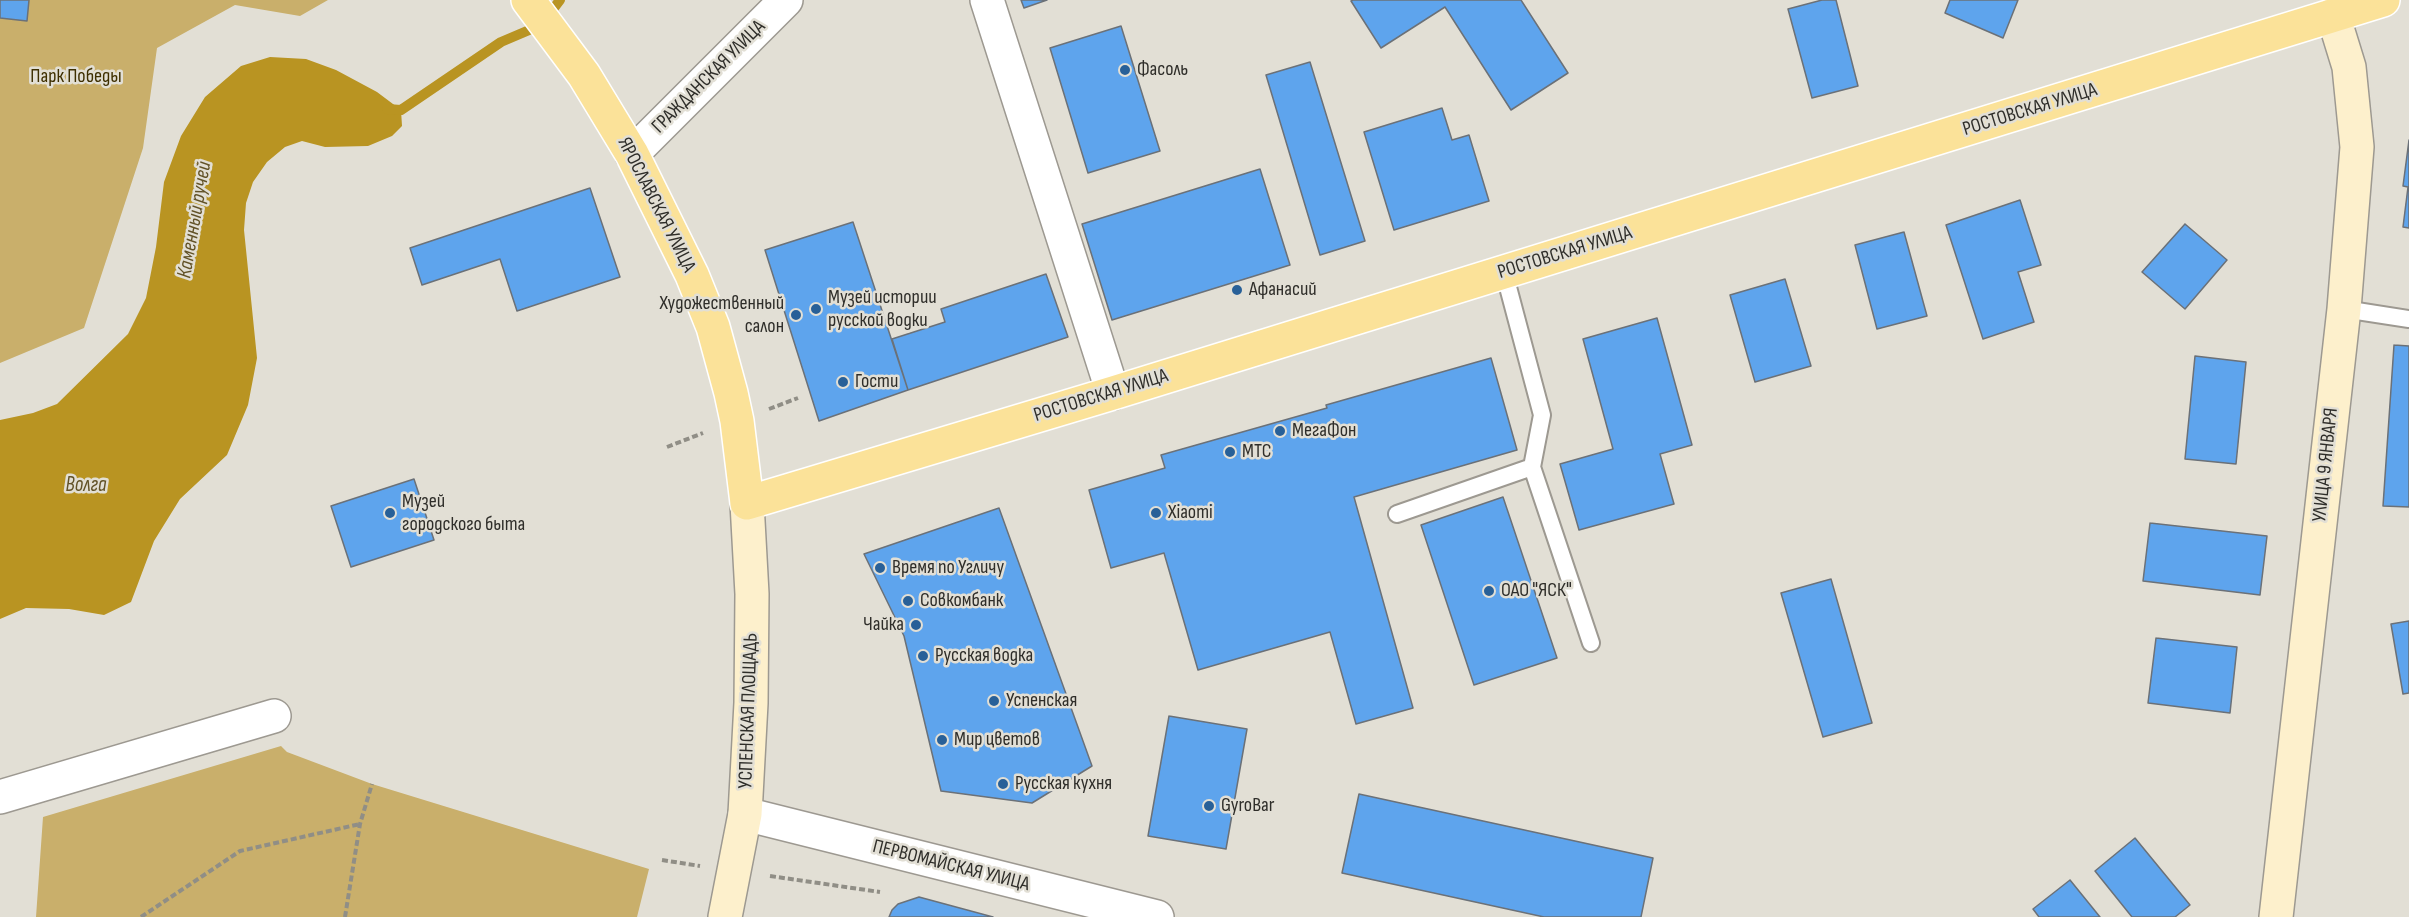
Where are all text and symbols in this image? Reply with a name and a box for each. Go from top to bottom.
street label: ГРАЖДАНСКАЯ УЛИЦА [647,15,771,139]
place label: Фасоль [1137,58,1188,82]
marker: Фасоль [1118,63,1132,77]
park label: Парк Победы [30,65,122,89]
street label: РОСТОВСКАЯ УЛИЦА [1960,78,2100,142]
street label: ЯРОСЛАВСКАЯ УЛИЦА [612,134,700,276]
water label: Каменный ручей [172,160,218,280]
street label: РОСТОВСКАЯ УЛИЦА [1495,221,1635,285]
place label: Афанасий [1249,278,1317,302]
marker: Афанасий [1230,283,1244,297]
place label: Музей истории русской водки [828,286,937,333]
place label: Художественный салон [659,292,784,339]
marker: Музей истории русской водки [809,302,823,316]
marker: Художественный салон [789,308,803,322]
street label: РОСТОВСКАЯ УЛИЦА [1031,364,1171,428]
place label: Гости [855,370,898,394]
marker: Гости [836,375,850,389]
street label: УЛИЦА 9 ЯНВАРЯ [2308,407,2344,523]
place label: МегаФон [1292,419,1356,443]
marker: МегаФон [1273,424,1287,438]
place label: МТС [1242,440,1271,464]
marker: МТС [1223,445,1237,459]
water label: Волга [65,473,107,499]
place label: Музей городского быта [402,490,525,537]
place label: Xiaomi [1168,501,1213,525]
marker: Музей городского быта [383,506,397,520]
marker: Xiaomi [1149,506,1163,520]
place label: Время по Угличу [892,556,1004,580]
marker: Время по Угличу [873,561,887,575]
place label: ОАО "ЯСК" [1501,579,1572,603]
marker: ОАО "ЯСК" [1482,584,1496,598]
place label: Совкомбанк [920,589,1003,613]
marker: Совкомбанк [901,594,915,608]
place label: Чайка [863,613,904,637]
marker: Чайка [909,618,923,632]
street label: УСПЕНСКАЯ ПЛОЩАДЬ [734,633,764,789]
place label: Русская водка [935,644,1033,668]
marker: Русская водка [916,649,930,663]
place label: Успенская [1006,689,1077,713]
marker: Успенская [987,694,1001,708]
place label: Мир цветов [954,728,1040,752]
marker: Мир цветов [935,733,949,747]
place label: Русская кухня [1015,772,1112,796]
marker: Русская кухня [996,777,1010,791]
place label: GyroBar [1221,794,1275,818]
marker: GyroBar [1202,799,1216,813]
street label: ПЕРВОМАЙСКАЯ УЛИЦА [870,835,1032,897]

